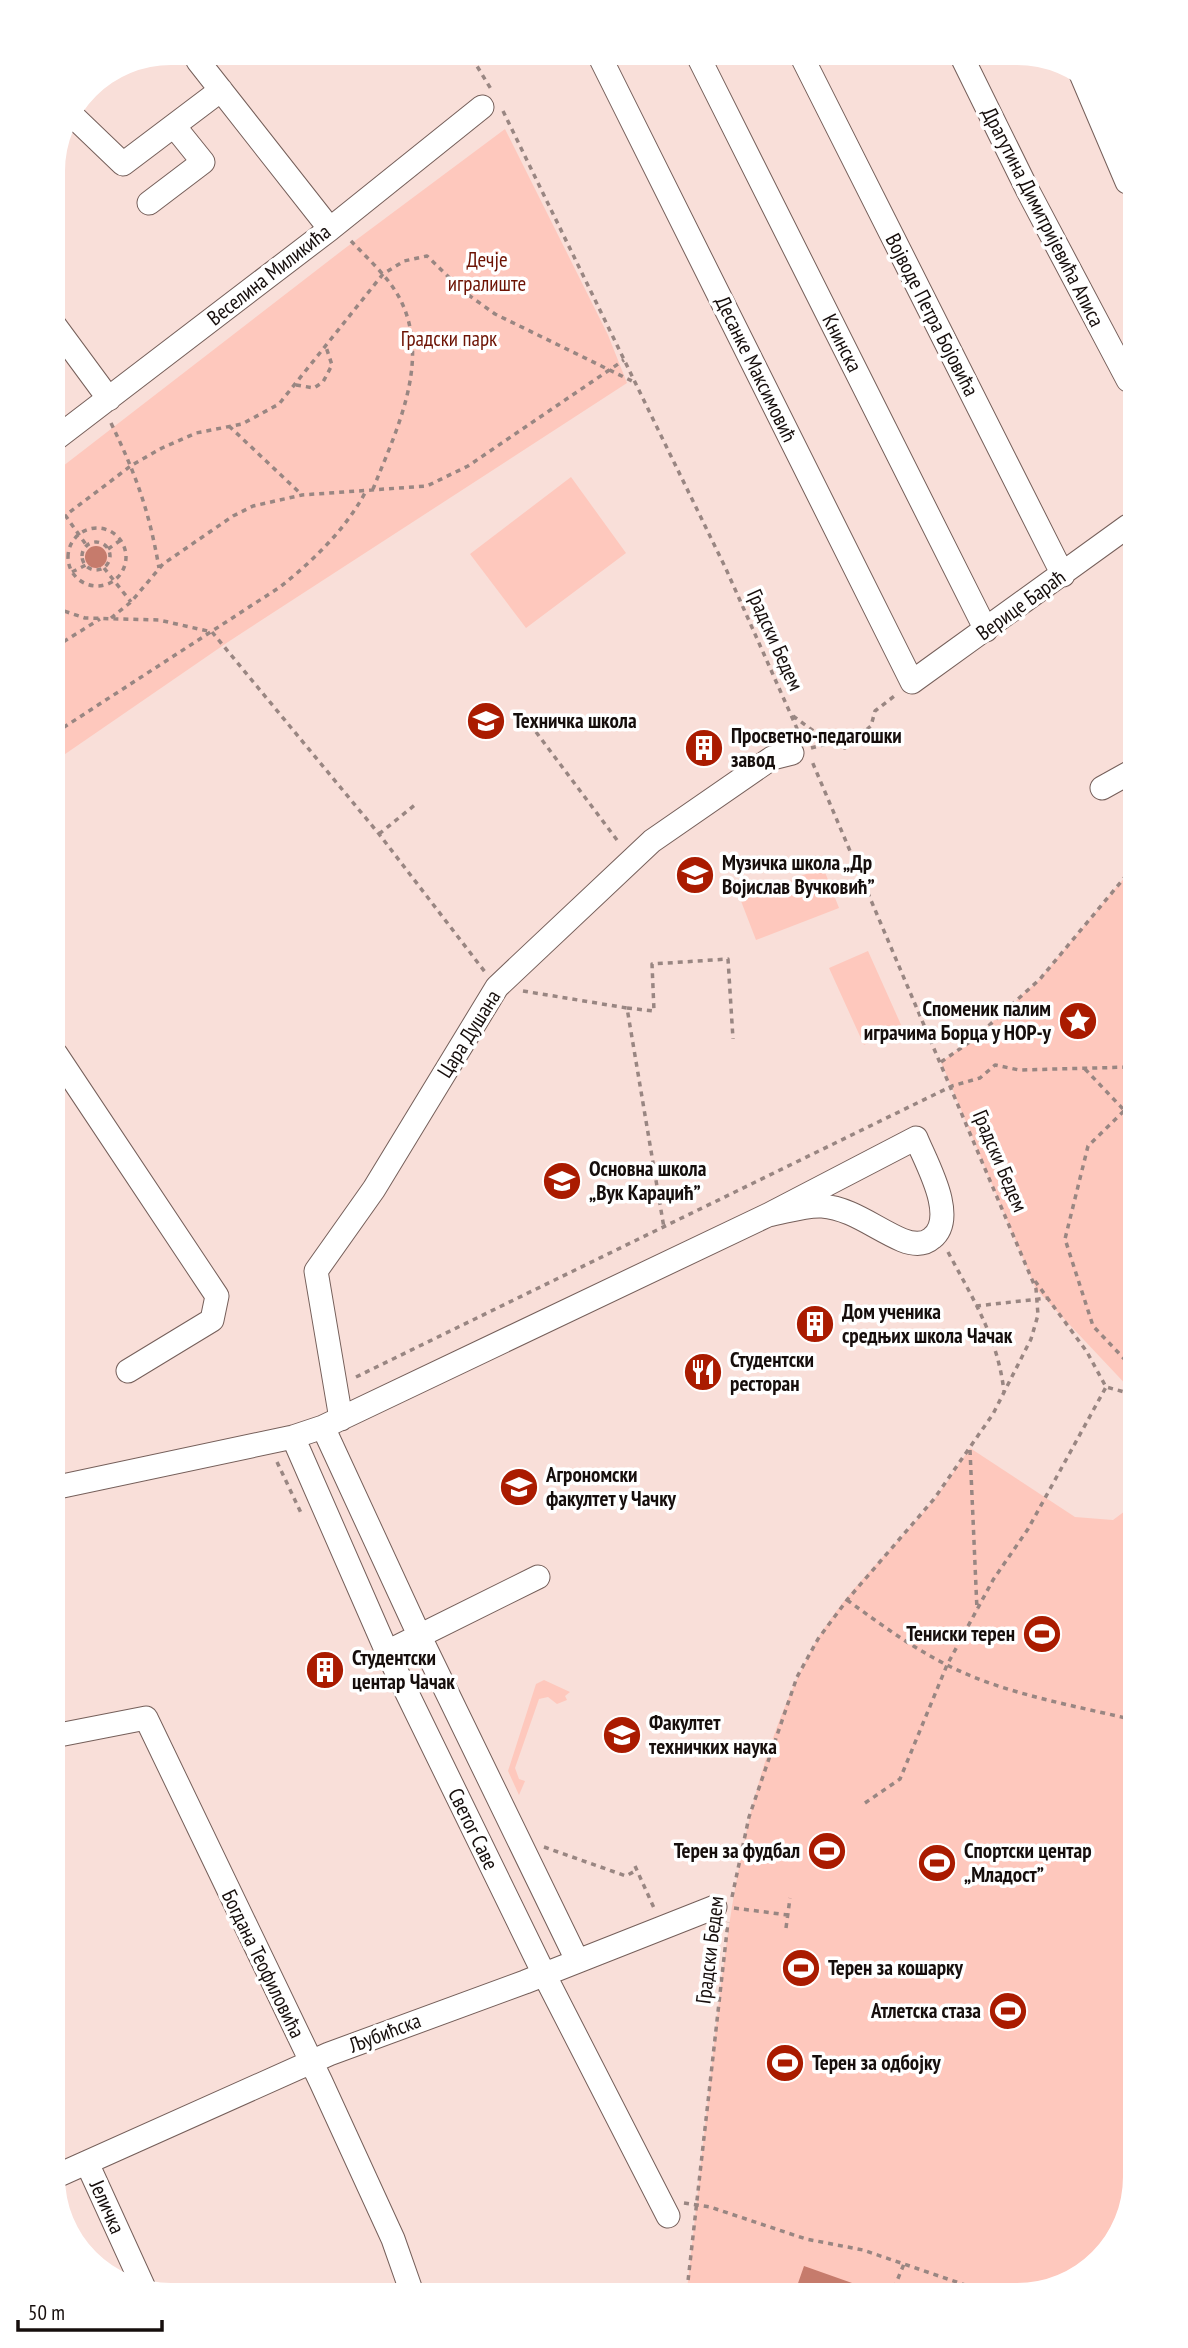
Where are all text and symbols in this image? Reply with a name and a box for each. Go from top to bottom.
street label: Драгутина Димитријевића Аписа [976,102,1111,331]
street label: Веселина Миликића [202,218,336,331]
street label: Војводе Петра Бојовића [880,229,985,401]
park label: Дечје игралиште [448,246,526,297]
street label: Десанке Максимовић [709,291,803,446]
street label: Книнска [816,309,869,376]
park label: Градски парк [401,325,497,352]
street label: Верице Бараћ [971,563,1071,646]
street label: Градски Бедем [741,585,810,695]
school or university icon: Техничка школа [465,700,507,742]
place label: Техничка школа [513,707,637,734]
place label: Просветно-педагошки завод [731,722,902,773]
building icon: Просветно-педагошки завод [683,727,725,769]
place label: Музичка школа „Др Војислав Вучковић” [722,849,875,900]
school or university icon: Музичка школа „Др Војислав Вучковић” [674,854,716,896]
street label: Цара Душана [431,985,506,1083]
place label: Споменик палим играчима Борца у НОР-у [864,995,1052,1046]
place icon: Споменик палим играчима Борца у НОР-у [1057,1000,1099,1042]
street label: Градски Бедем [967,1106,1034,1216]
place label: Основна школа „Вук Караџић” [589,1155,707,1206]
school or university icon: Основна школа „Вук Караџић” [541,1160,583,1202]
place label: Дом ученика средњих школа Чачак [842,1298,1013,1349]
building icon: Дом ученика средњих школа Чачак [794,1303,836,1345]
place label: Студентски ресторан [730,1346,814,1397]
restaurant icon: Студентски ресторан [682,1351,724,1393]
place label: Агрономски факултет у Чачку [545,1461,676,1512]
school or university icon: Агрономски факултет у Чачку [498,1466,540,1508]
sports icon: Тениски терен [1021,1613,1063,1655]
place label: Тениски терен [906,1620,1015,1647]
place label: Студентски центар Чачак [352,1644,455,1695]
building icon: Студентски центар Чачак [304,1649,346,1691]
place label: Факултет техничких наука [649,1709,777,1760]
school or university icon: Факултет техничких наука [601,1714,643,1756]
street label: Светог Саве [442,1783,505,1874]
sports icon: Терен за фудбал [806,1830,848,1872]
place label: Терен за фудбал [674,1837,800,1864]
place label: Спортски центар „Младост” [964,1837,1092,1888]
sports icon: Спортски центар „Младост” [916,1842,958,1884]
street label: Богдана Теофиловића [216,1885,311,2042]
street label: Градски Бедем [690,1895,729,2005]
sports icon: Терен за кошарку [780,1947,822,1989]
place label: Терен за кошарку [828,1954,963,1981]
sports icon: Атлетска стаза [987,1990,1029,2032]
place label: Атлетска стаза [870,1997,981,2024]
street label: Љубићска [344,2007,425,2059]
sports icon: Терен за одбојку [764,2042,806,2084]
place label: Терен за одбојку [812,2049,941,2076]
street label: Јеличка [83,2175,131,2238]
scale bar [18,2288,161,2332]
text: 50 m [28,2299,65,2326]

